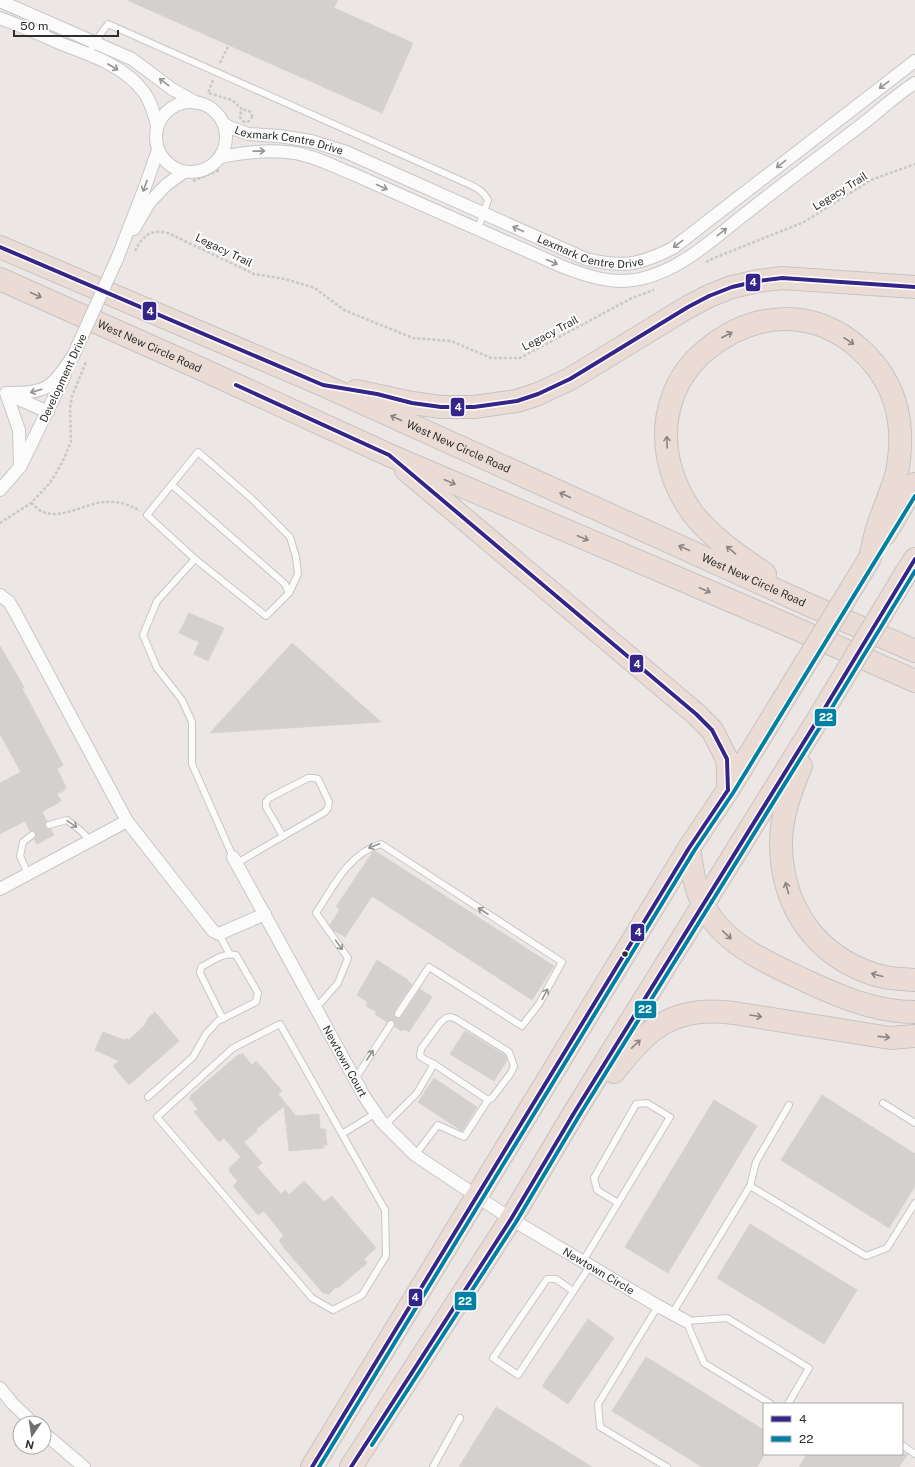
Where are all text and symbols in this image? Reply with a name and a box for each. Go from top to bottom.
scale bar [14,12,118,38]
text: 50 m [20,19,48,33]
one-way arrow [107,63,119,71]
one-way arrow [158,78,169,87]
one-way arrow [879,81,890,89]
street label: Lexmark Centre Drive [233,124,345,157]
one-way arrow [252,148,265,155]
one-way arrow [775,160,786,169]
street label: Legacy Trail [811,169,869,213]
one-way arrow [140,180,148,192]
one-way arrow [376,184,388,191]
one-way arrow [512,224,524,232]
one-way arrow [716,228,727,237]
street label: Legacy Trail [194,231,254,269]
street label: Lexmark Centre Drive [535,232,645,270]
one-way arrow [673,239,684,248]
one-way arrow [546,259,558,266]
line badge: 4 [745,273,761,292]
text: 4 [749,276,757,288]
one-way arrow [29,292,41,299]
line badge: 4 [142,301,157,321]
text: 4 [146,305,154,317]
street label: Legacy Trail [520,313,580,353]
street label: West New Circle Road [96,317,204,374]
one-way arrow [720,331,732,338]
street label: Development Drive [37,332,89,424]
one-way arrow [843,337,855,345]
one-way arrow [30,388,43,395]
line badge: 4 [450,397,465,417]
text: 4 [454,401,462,413]
one-way arrow [390,414,402,421]
street label: West New Circle Road [405,418,512,475]
one-way arrow [663,436,670,449]
one-way arrow [444,478,456,486]
one-way arrow [560,491,572,498]
one-way arrow [576,535,588,542]
one-way arrow [678,544,690,551]
one-way arrow [726,545,737,554]
street label: West New Circle Road [700,551,808,609]
one-way arrow [698,586,710,594]
line badge: 4 [629,654,644,673]
text: 4 [633,658,641,670]
line badge: 22 [814,708,837,727]
text: 22 [819,711,833,723]
one-way arrow [66,820,77,828]
one-way arrow [368,843,380,851]
one-way arrow [783,882,791,895]
one-way arrow [478,907,489,915]
line badge: 4 [630,923,645,942]
text: 4 [634,926,642,938]
one-way arrow [722,930,732,939]
one-way arrow [335,940,343,951]
unlabelled marker [620,949,630,959]
one-way arrow [870,971,883,978]
one-way arrow [541,988,549,1000]
line badge: 22 [634,1000,657,1019]
text: 22 [638,1003,652,1015]
one-way arrow [749,1012,762,1020]
street label: Newtown Court [321,1024,369,1099]
one-way arrow [878,1033,891,1041]
one-way arrow [631,1040,641,1049]
one-way arrow [367,1049,375,1061]
street label: Newtown Circle [561,1245,636,1297]
line badge: 4 [408,1288,423,1307]
text: 4 [411,1291,419,1303]
line badge: 22 [454,1291,477,1311]
text: 22 [458,1295,472,1307]
legend [763,1403,903,1455]
text: 4 [799,1412,807,1426]
north arrow [12,1415,52,1455]
text: 22 [799,1432,813,1446]
text: N [24,1438,35,1452]

